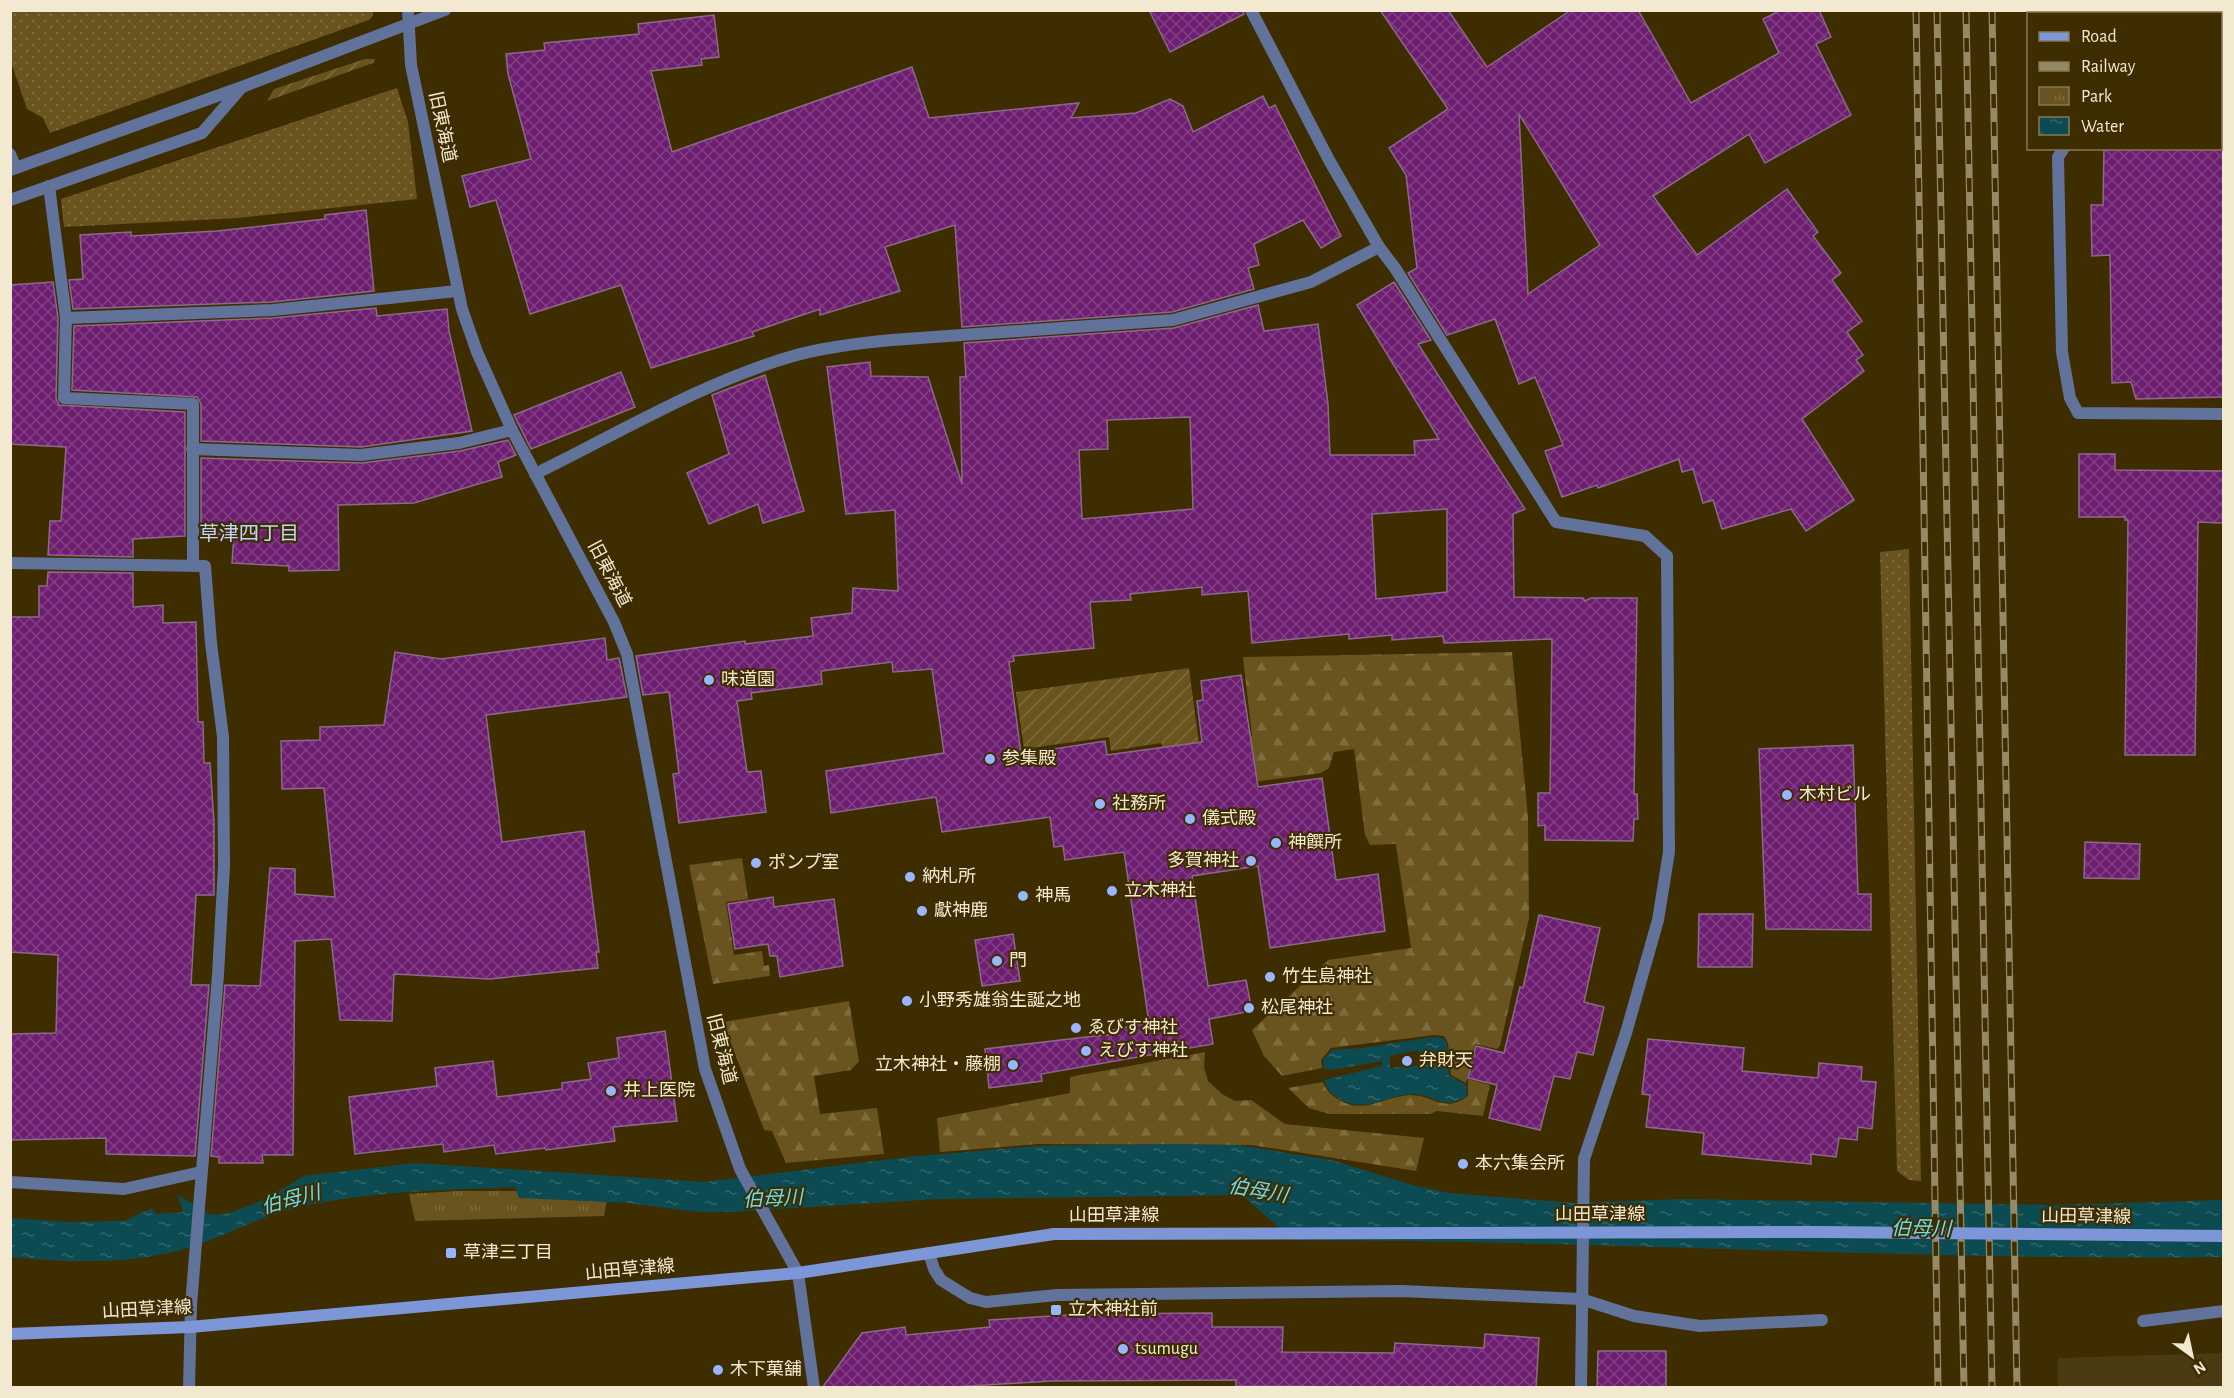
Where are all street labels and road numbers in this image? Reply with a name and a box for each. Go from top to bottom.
street label: 旧東海道 [426,89,460,164]
street label: 旧東海道 [584,537,636,610]
street label: 旧東海道 [704,1011,740,1086]
street label: 山田草津線 [1555,1204,1645,1224]
street label: 山田草津線 [1069,1205,1159,1225]
street label: 山田草津線 [2041,1205,2131,1227]
street label: 山田草津線 [584,1255,676,1283]
street label: 山田草津線 [101,1297,192,1321]

